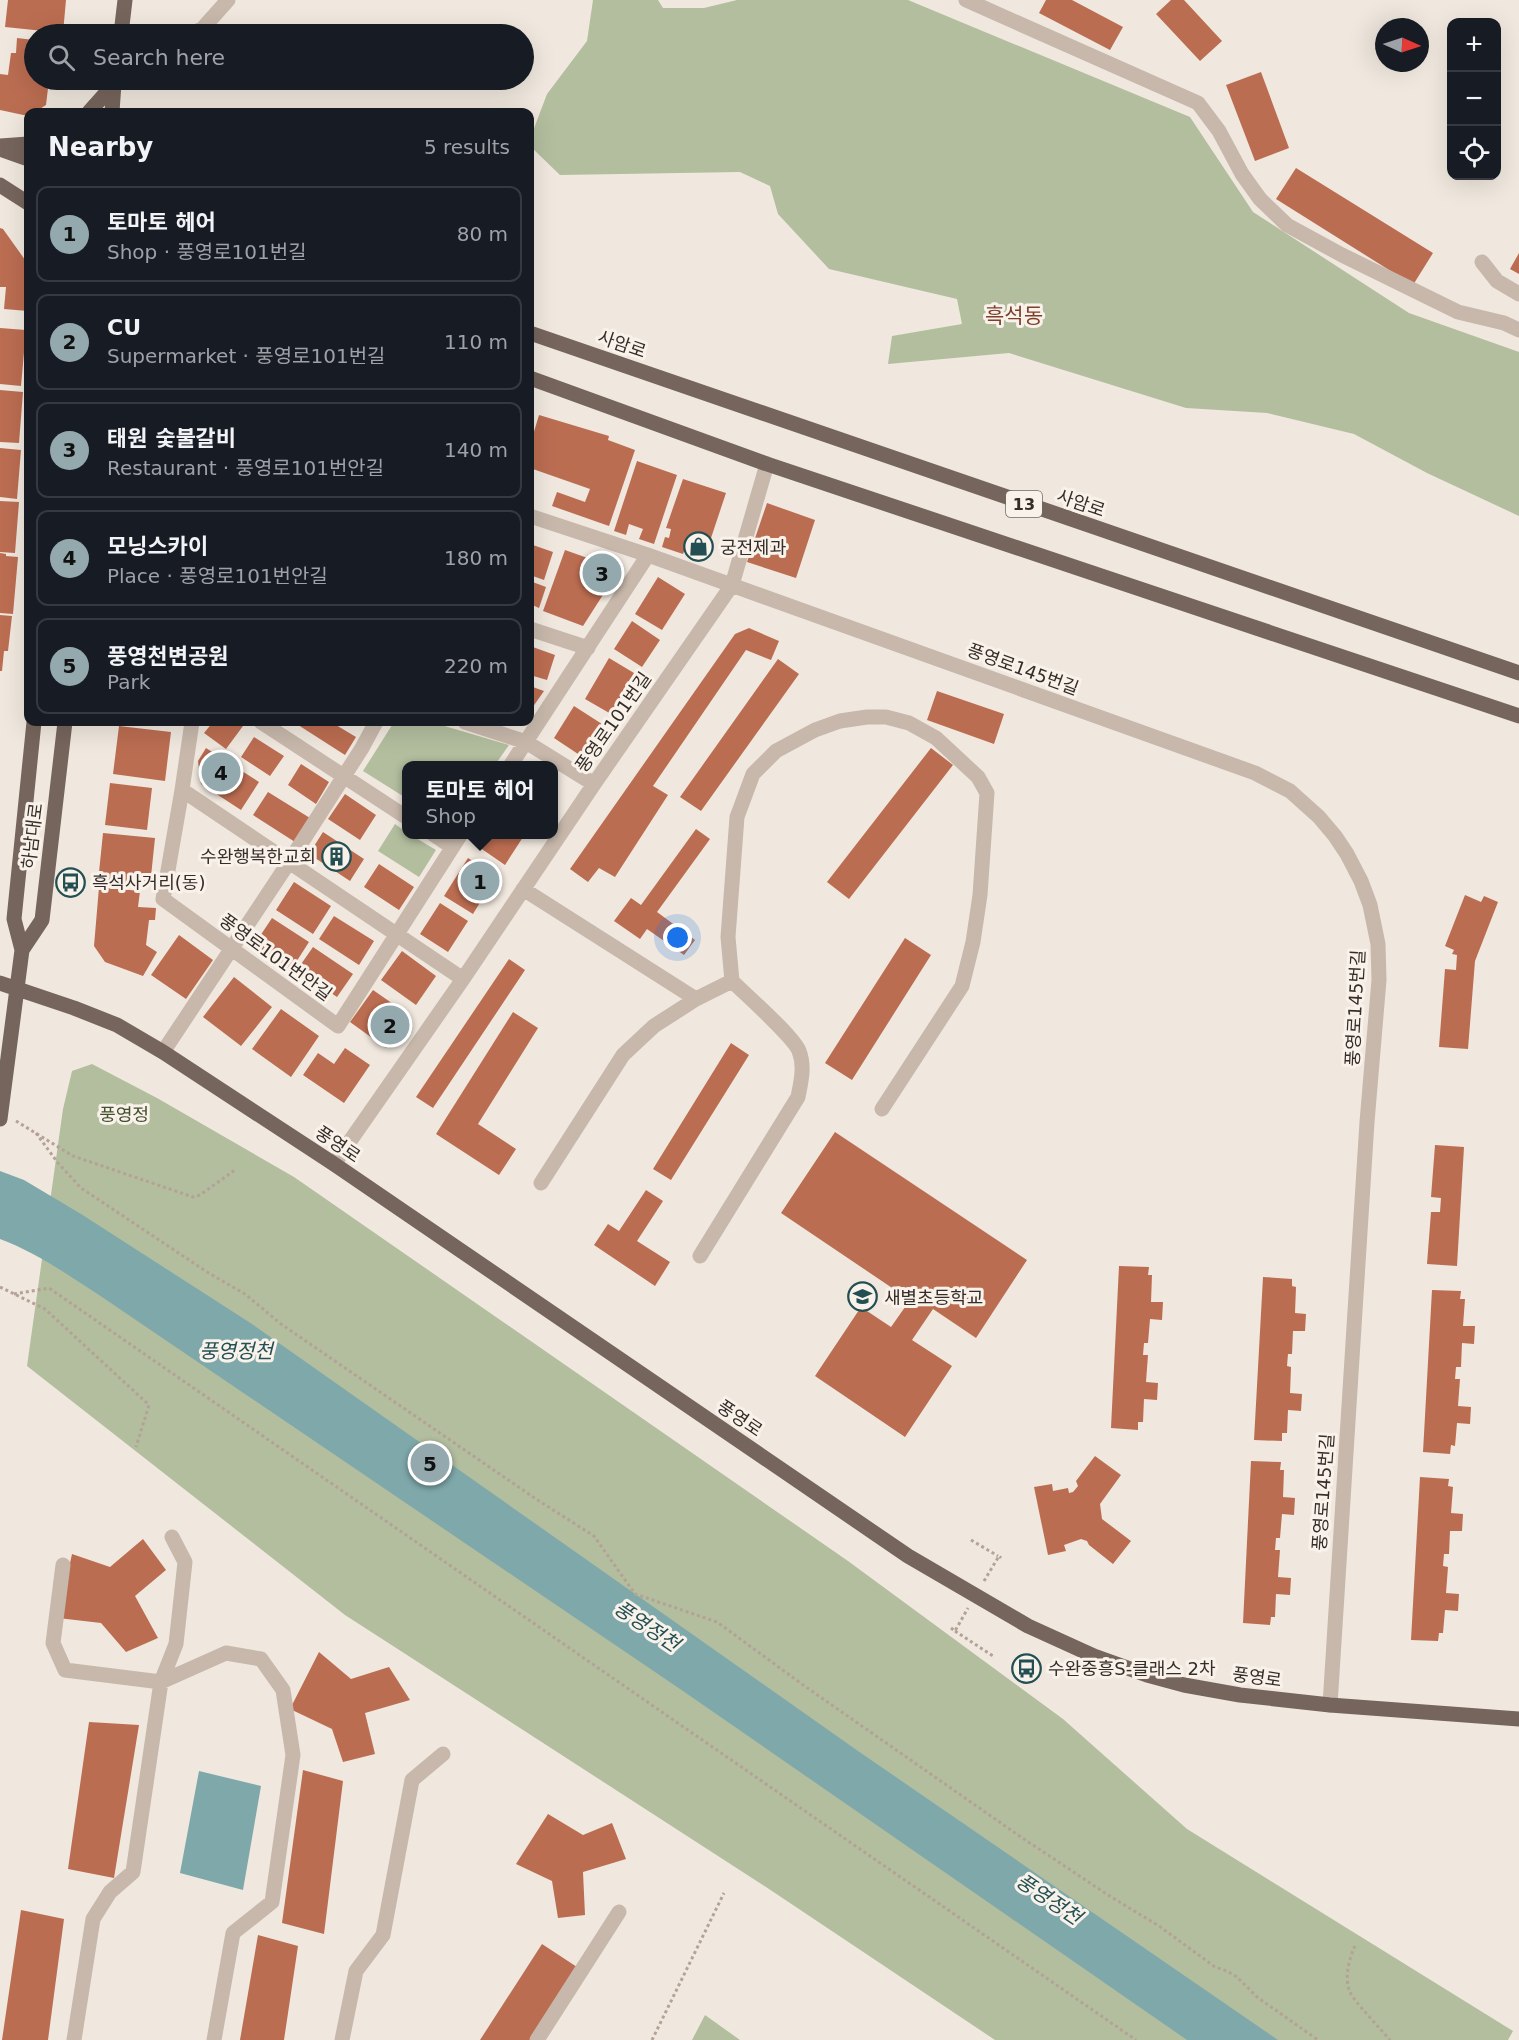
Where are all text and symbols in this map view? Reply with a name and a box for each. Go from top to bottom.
north arrow [1375,18,1429,72]
map controls [1447,18,1501,180]
button: + [1447,18,1501,72]
search box [24,24,534,90]
icon: search [45,41,78,74]
text: Search here [93,45,225,70]
button: − [1447,72,1501,126]
button: locate [1447,126,1501,180]
text: Nearby [48,132,153,162]
text: 5 results [424,135,510,159]
text: 토마토 헤어 [107,210,216,235]
text: 1 [63,222,76,246]
text: 80 m [457,222,508,246]
text: Shop · 풍영로101번길 [107,240,307,264]
district label: 흑석동 [985,304,1043,328]
text: CU [107,315,141,340]
street label: 사암로 [595,326,649,362]
text: 2 [63,330,76,354]
text: 110 m [444,330,508,354]
text: Supermarket · 풍영로101번길 [107,344,385,368]
text: 태원 숯불갈비 [107,426,236,451]
text: 3 [63,438,76,462]
text: 140 m [444,438,508,462]
text: Restaurant · 풍영로101번안길 [107,456,384,480]
street label: 사암로 [1054,485,1108,521]
road number: 13 [1006,491,1042,517]
shop icon: 궁전제과 [683,531,715,563]
text: 모닝스카이 [107,534,208,559]
place label: 궁전제과 [720,537,787,558]
text: 4 [63,546,76,570]
text: 180 m [444,546,508,570]
pin: 3 [582,550,622,596]
text: Place · 풍영로101번안길 [107,564,328,588]
street label: 풍영로145번길 [964,639,1082,699]
text: 풍영천변공원 [107,644,228,669]
text: 5 [63,654,76,678]
text: 220 m [444,654,508,678]
street label: 풍영로101번길 [571,668,655,776]
text: Park [107,670,150,694]
pin: 4 [202,750,240,794]
popup [402,761,558,839]
text: 토마토 헤어 [426,778,534,803]
street label: 하남대로 [18,802,46,870]
text: Shop [426,804,476,828]
building icon: 수완행복한교회 [321,840,353,872]
place label: 수완행복한교회 [200,846,316,867]
pin: 1 [460,858,500,904]
bus stop icon: 흑석사거리(동) [55,866,87,898]
place label: 흑석사거리(동) [92,872,205,893]
street label: 풍영로101번안길 [216,909,336,1005]
your location [663,923,692,952]
street label: 풍영로145번길 [1341,949,1369,1067]
pin: 2 [370,1002,410,1048]
park label: 풍영정 [99,1104,149,1125]
street label: 풍영로 [312,1121,364,1167]
school or university icon: 새별초등학교 [847,1281,879,1313]
place label: 새별초등학교 [884,1287,983,1308]
water label: 풍영정천 [199,1339,275,1363]
street label: 풍영로 [714,1395,766,1441]
street label: 풍영로145번길 [1308,1433,1338,1551]
pin: 5 [410,1440,450,1486]
water label: 풍영정천 [610,1595,686,1658]
bus stop icon: 수완중흥S-클래스 2차 [1011,1652,1043,1684]
place label: 수완중흥S-클래스 2차 [1048,1658,1216,1679]
street label: 풍영로 [1231,1663,1283,1691]
water label: 풍영정천 [1012,1868,1088,1931]

